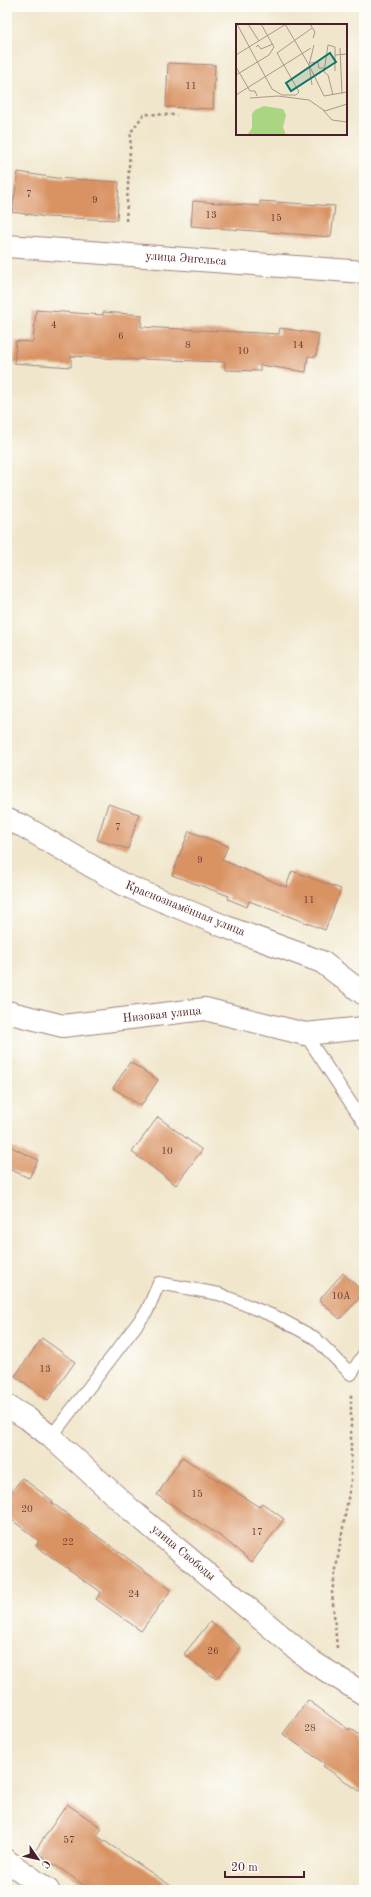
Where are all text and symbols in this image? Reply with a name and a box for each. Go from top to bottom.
inset map [236,24,347,135]
house number: 11 [185,81,197,91]
house number: 7 [26,189,32,199]
house number: 9 [92,195,98,205]
house number: 13 [205,210,217,220]
house number: 15 [270,213,282,223]
street label: улица Энгельса [145,250,227,268]
house number: 4 [51,320,57,330]
house number: 6 [118,331,124,341]
house number: 8 [185,340,191,350]
house number: 14 [292,340,304,350]
house number: 10 [237,346,249,356]
house number: 7 [115,822,121,832]
house number: 9 [197,855,203,865]
street label: Краснознамённая улица [123,879,247,939]
house number: 11 [303,895,315,905]
street label: Низовая улица [122,1005,202,1025]
house number: 10 [161,1146,173,1156]
house number: 10А [331,1291,351,1301]
house number: 13 [39,1364,51,1374]
house number: 15 [191,1489,203,1499]
house number: 20 [21,1504,33,1514]
street label: улица Свободы [149,1523,217,1583]
house number: 17 [251,1527,263,1537]
house number: 22 [62,1537,74,1547]
house number: 24 [128,1589,140,1599]
house number: 26 [207,1646,219,1656]
house number: 28 [304,1723,316,1733]
house number: 57 [63,1835,75,1845]
north arrow [18,1839,58,1879]
scale bar [225,1853,304,1879]
text: С [38,1858,52,1870]
text: 20 m [231,1862,258,1874]

